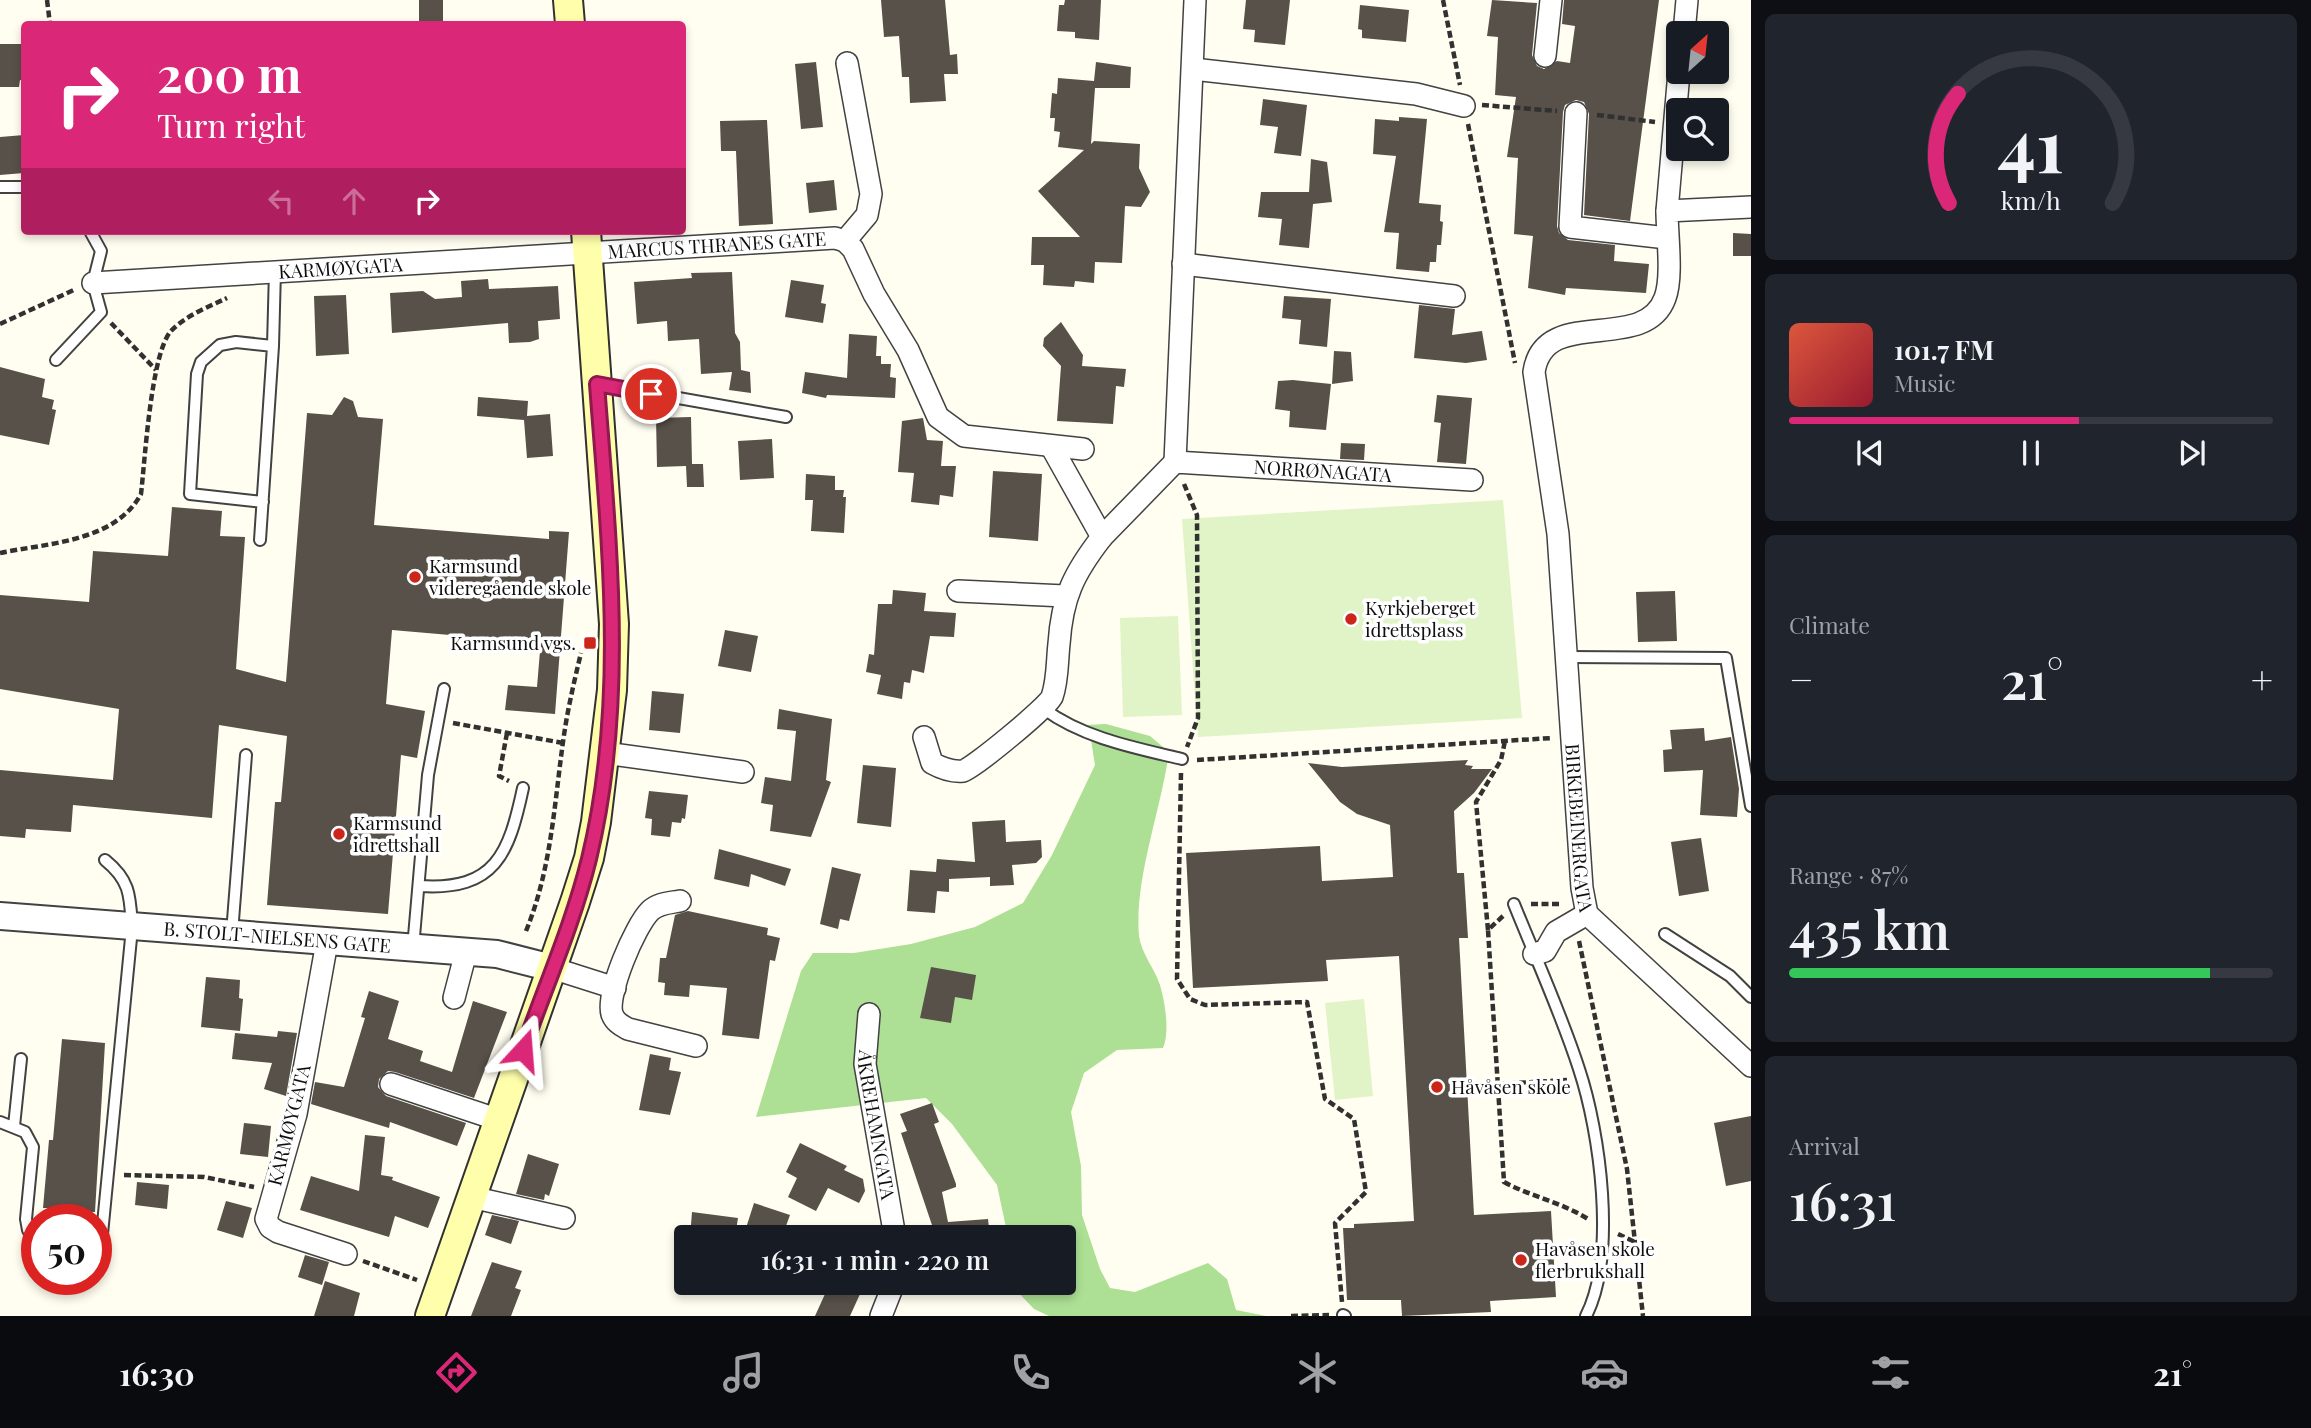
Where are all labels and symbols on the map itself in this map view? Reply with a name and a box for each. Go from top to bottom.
north arrow [1666,21,1729,84]
street label: MARCUS THRANES GATE [607,225,827,264]
street label: KARMØYGATA [278,250,404,284]
pin [621,364,681,424]
street label: NORRØNAGATA [1253,453,1394,487]
place label: Karmsund videregående skole [428,552,591,600]
marker: Karmsund videregående skole [407,569,423,585]
place label: Kyrkjeberget idrettsplass [1365,594,1475,642]
marker: Kyrkjeberget idrettsplass [1343,611,1359,627]
place label: Karmsund vgs. [450,629,576,655]
marker: Karmsund vgs. [582,635,598,651]
street label: BIRKEBEINERGATA [1560,743,1600,915]
place label: Karmsund idrettshall [353,809,442,857]
marker: Karmsund idrettshall [331,826,347,842]
street label: B. STOLT-NIELSENS GATE [163,915,392,958]
position arrow [486,1013,560,1087]
street label: ÅKREHAMNGATA [853,1048,902,1202]
street label: KARMØYGATA [260,1060,316,1188]
place label: Håvåsen skole [1451,1073,1571,1099]
marker: Håvåsen skole [1429,1079,1445,1095]
speed limit sign: 50 [21,1204,112,1295]
place label: Havåsen skole flerbrukshall [1535,1235,1655,1283]
marker: Havåsen skole flerbrukshall [1513,1252,1529,1268]

